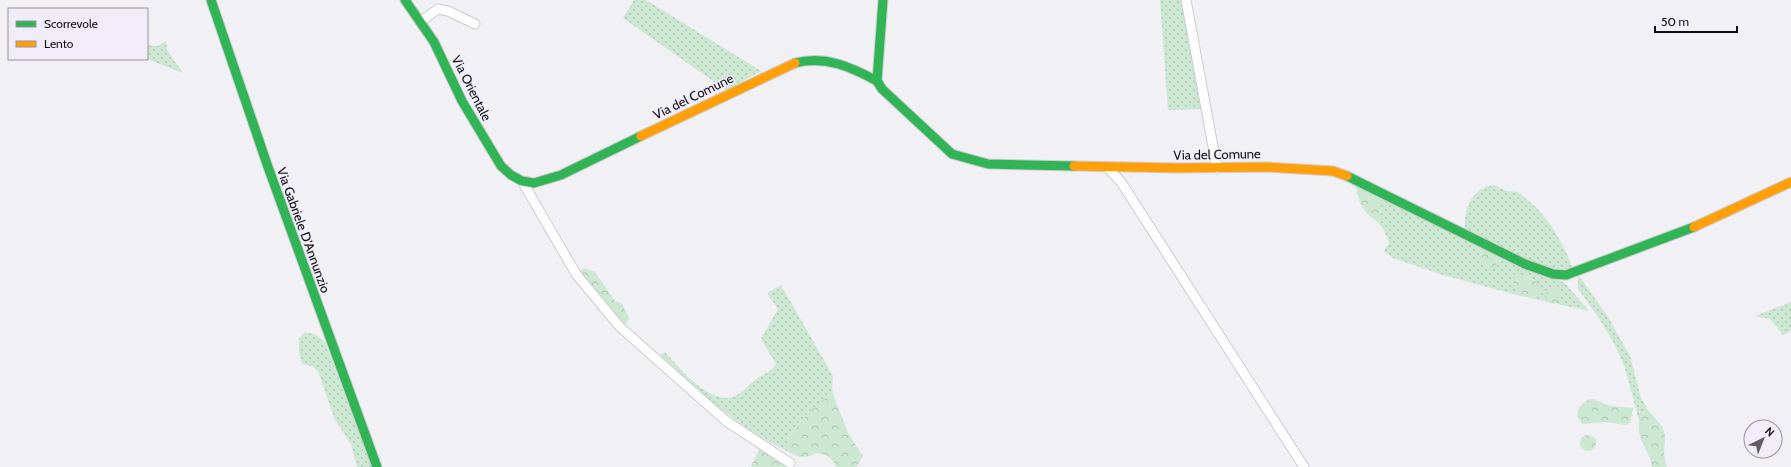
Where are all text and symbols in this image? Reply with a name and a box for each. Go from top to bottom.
legend [8,8,148,60]
scale bar [1655,8,1737,34]
text: 50 m [1661,14,1689,29]
text: Scorrevole [44,16,98,31]
text: Lento [44,36,74,51]
street label: Via Orientale [449,53,495,124]
street label: Via del Comune [650,70,736,122]
street label: Via del Comune [1173,145,1261,163]
street label: Via Gabriele D'Annunzio [274,165,334,295]
north arrow [1743,419,1783,459]
text: N [1762,424,1777,439]

